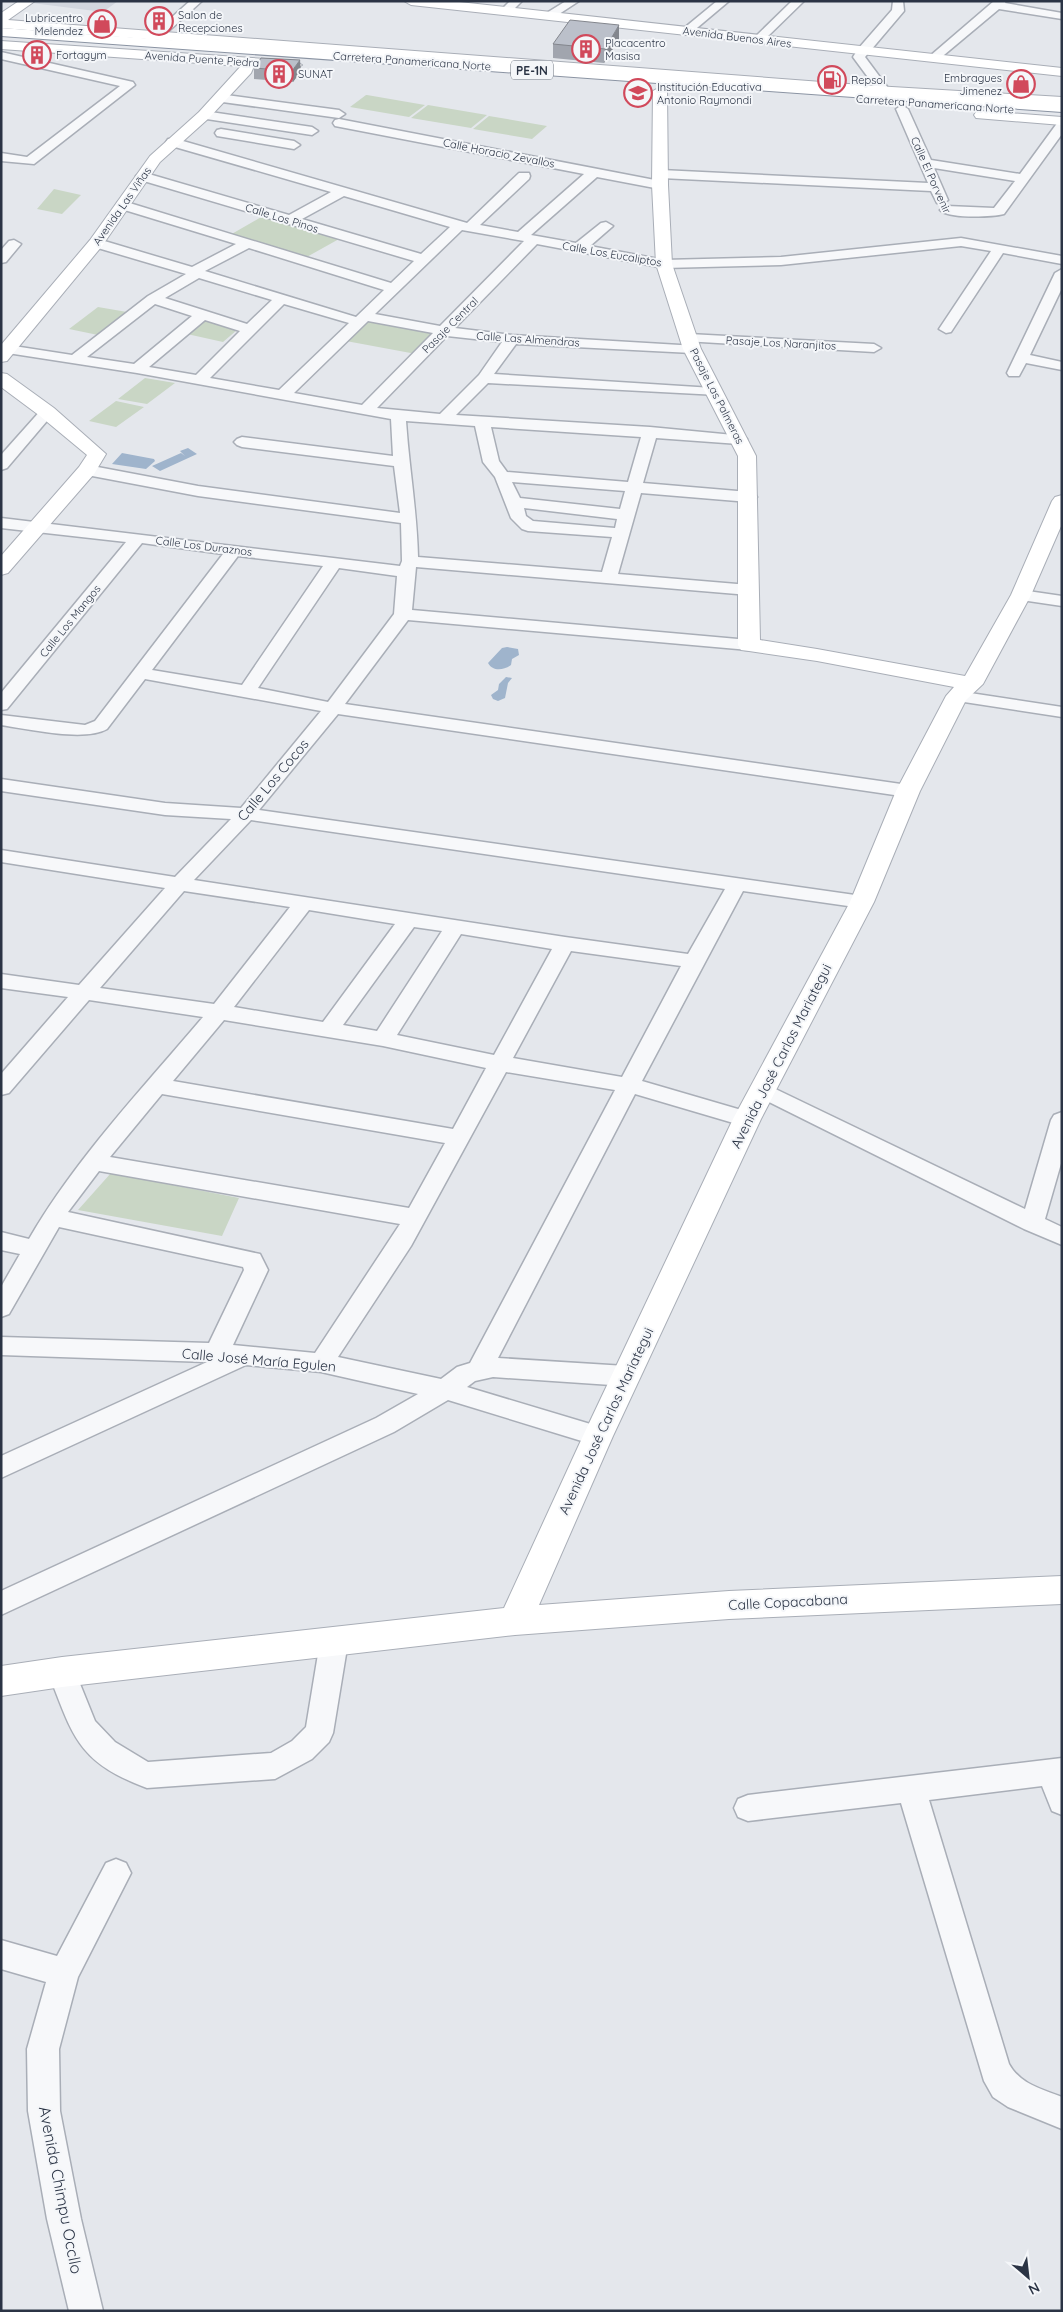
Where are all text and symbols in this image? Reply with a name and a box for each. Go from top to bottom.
building icon: Salon de Recepciones [144,6,174,36]
place label: Salon de Recepciones [178,8,243,35]
shop icon: Lubricentro Melendez [87,9,117,39]
place label: Lubricentro Melendez [25,11,83,38]
street label: Avenida Buenos Aires [682,23,792,51]
building icon: Placacentro Masisa [571,34,601,64]
place label: Placacentro Masisa [605,36,666,63]
building icon: Fortagym [22,40,52,70]
place label: Fortagym [56,48,106,62]
street label: Avenida Puente Piedra [144,48,260,70]
street label: Carretera Panamericana Norte [333,49,491,73]
building icon: SUNAT [264,59,294,89]
road number: PE-1N [511,60,553,80]
fuel station icon: Repsol [817,65,847,95]
place label: SUNAT [298,67,334,81]
shop icon: Embragues Jimenez [1006,69,1036,99]
place label: Embragues Jimenez [944,71,1002,98]
place label: Repsol [851,73,886,87]
school or university icon: Institución Educativa Antonio Raymondi [623,78,653,108]
place label: Institución Educativa Antonio Raymondi [657,80,762,107]
street label: Carretera Panamericana Norte [856,92,1014,116]
street label: Calle El Porvenir [908,134,955,216]
street label: Calle Horacio Zevallos [442,135,556,171]
street label: Avenida Las Viñas [90,164,154,248]
street label: Calle Los Pinos [244,200,320,236]
street label: Calle Los Eucaliptos [561,238,663,270]
street label: Pasaje Central [419,294,481,356]
street label: Calle Las Almendras [476,328,580,350]
street label: Pasaje Los Naranjitos [725,333,837,353]
street label: Pasaje Las Palmeras [687,346,747,446]
street label: Calle Los Duraznos [155,533,253,559]
street label: Calle Los Mangos [36,582,104,660]
street label: Calle Los Cocos [233,735,313,825]
street label: Avenida José Carlos Mariategui [727,961,835,1151]
street label: Avenida José Carlos Mariategui [555,1325,657,1517]
street label: Calle José María Egulen [181,1344,337,1376]
street label: Calle Copacabana [728,1590,848,1614]
street label: Avenida Chimpu Occllo [35,2105,87,2275]
north arrow [1003,2252,1053,2302]
text: N [1025,2278,1043,2299]

